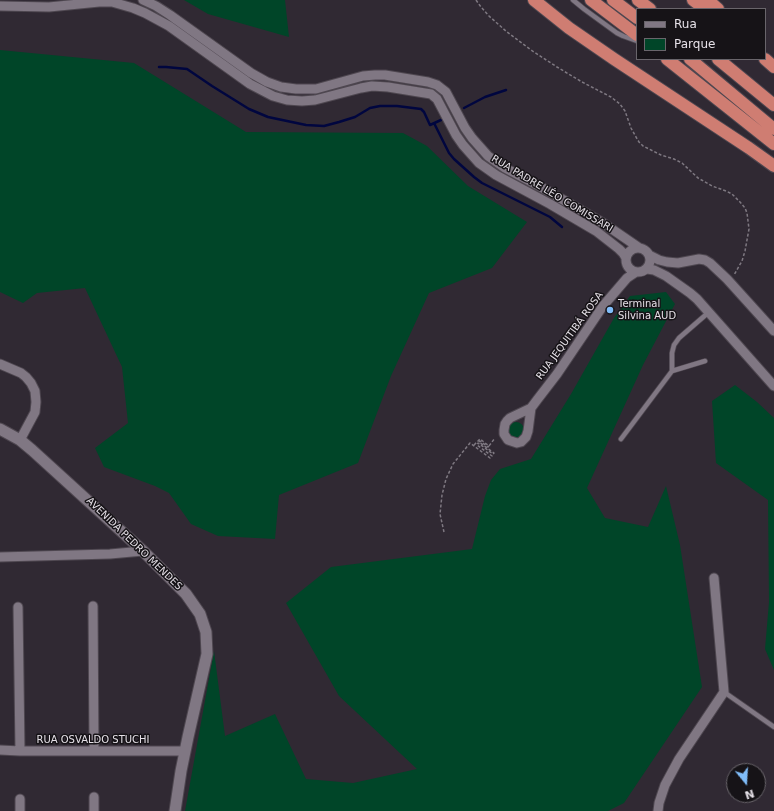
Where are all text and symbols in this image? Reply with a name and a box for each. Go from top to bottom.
legend [636,8,766,60]
text: Rua [674,17,697,31]
text: Parque [674,37,715,51]
street label: RUA PADRE LÉO COMISSARI [489,153,615,235]
street label: RUA JEQUITIBÁ ROSA [534,290,606,382]
place label: Terminal Silvina AUD [618,298,676,322]
marker: Terminal Silvina AUD [605,305,615,315]
street label: AVENIDA PEDRO MENDES [84,495,184,593]
street label: RUA OSVALDO STUCHI [36,734,150,746]
north arrow [726,763,766,803]
text: N [743,786,756,802]

